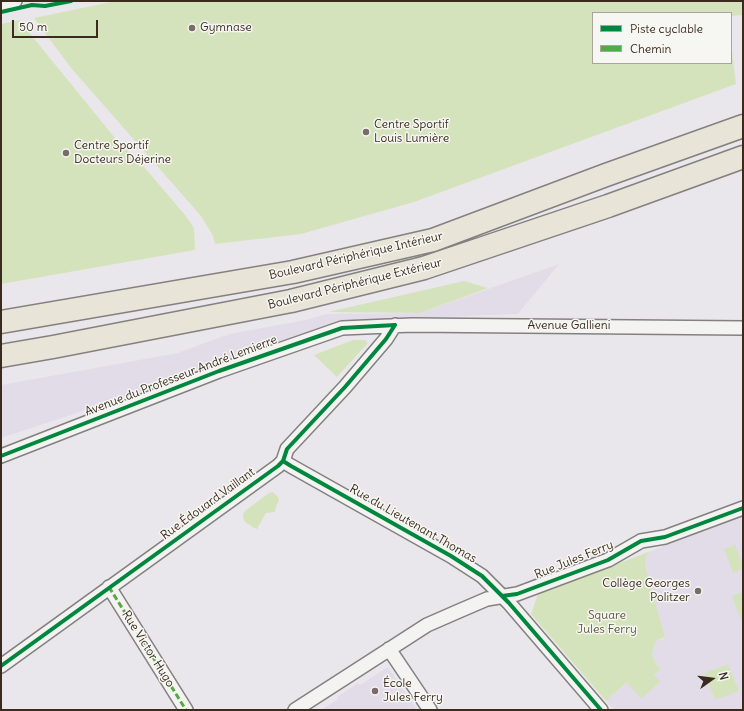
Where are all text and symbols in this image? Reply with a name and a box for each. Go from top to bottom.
scale bar [14,12,100,38]
legend [592,12,732,64]
text: 50 m [19,19,47,34]
place label: Gymnase [200,21,252,35]
text: Piste cyclable [630,21,703,36]
marker: Gymnase [187,23,197,33]
text: Chemin [630,41,671,56]
place label: Centre Sportif Louis Lumière [374,118,449,146]
marker: Centre Sportif Louis Lumière [361,127,371,137]
place label: Centre Sportif Docteurs Déjerine [74,139,171,167]
marker: Centre Sportif Docteurs Déjerine [61,148,71,158]
street label: Boulevard Périphérique Intérieur [268,229,444,283]
street label: Boulevard Périphérique Extérieur [267,255,443,313]
street label: Avenue Gallieni [528,319,610,333]
street label: Avenue du Professeur André Lemierre [83,333,279,419]
street label: Rue Édouard Vaillant [158,465,258,543]
street label: Rue du Lieutenant Thomas [347,482,479,566]
street label: Rue Jules Ferry [533,538,615,582]
place label: Collège Georges Politzer [602,577,690,605]
marker: Collège Georges Politzer [693,586,703,596]
street label: Rue Victor Hugo [119,608,177,690]
park label: Square Jules Ferry [577,609,637,637]
north arrow [692,659,732,699]
text: N [716,671,731,681]
place label: École Jules Ferry [383,677,443,705]
marker: École Jules Ferry [370,686,380,696]

